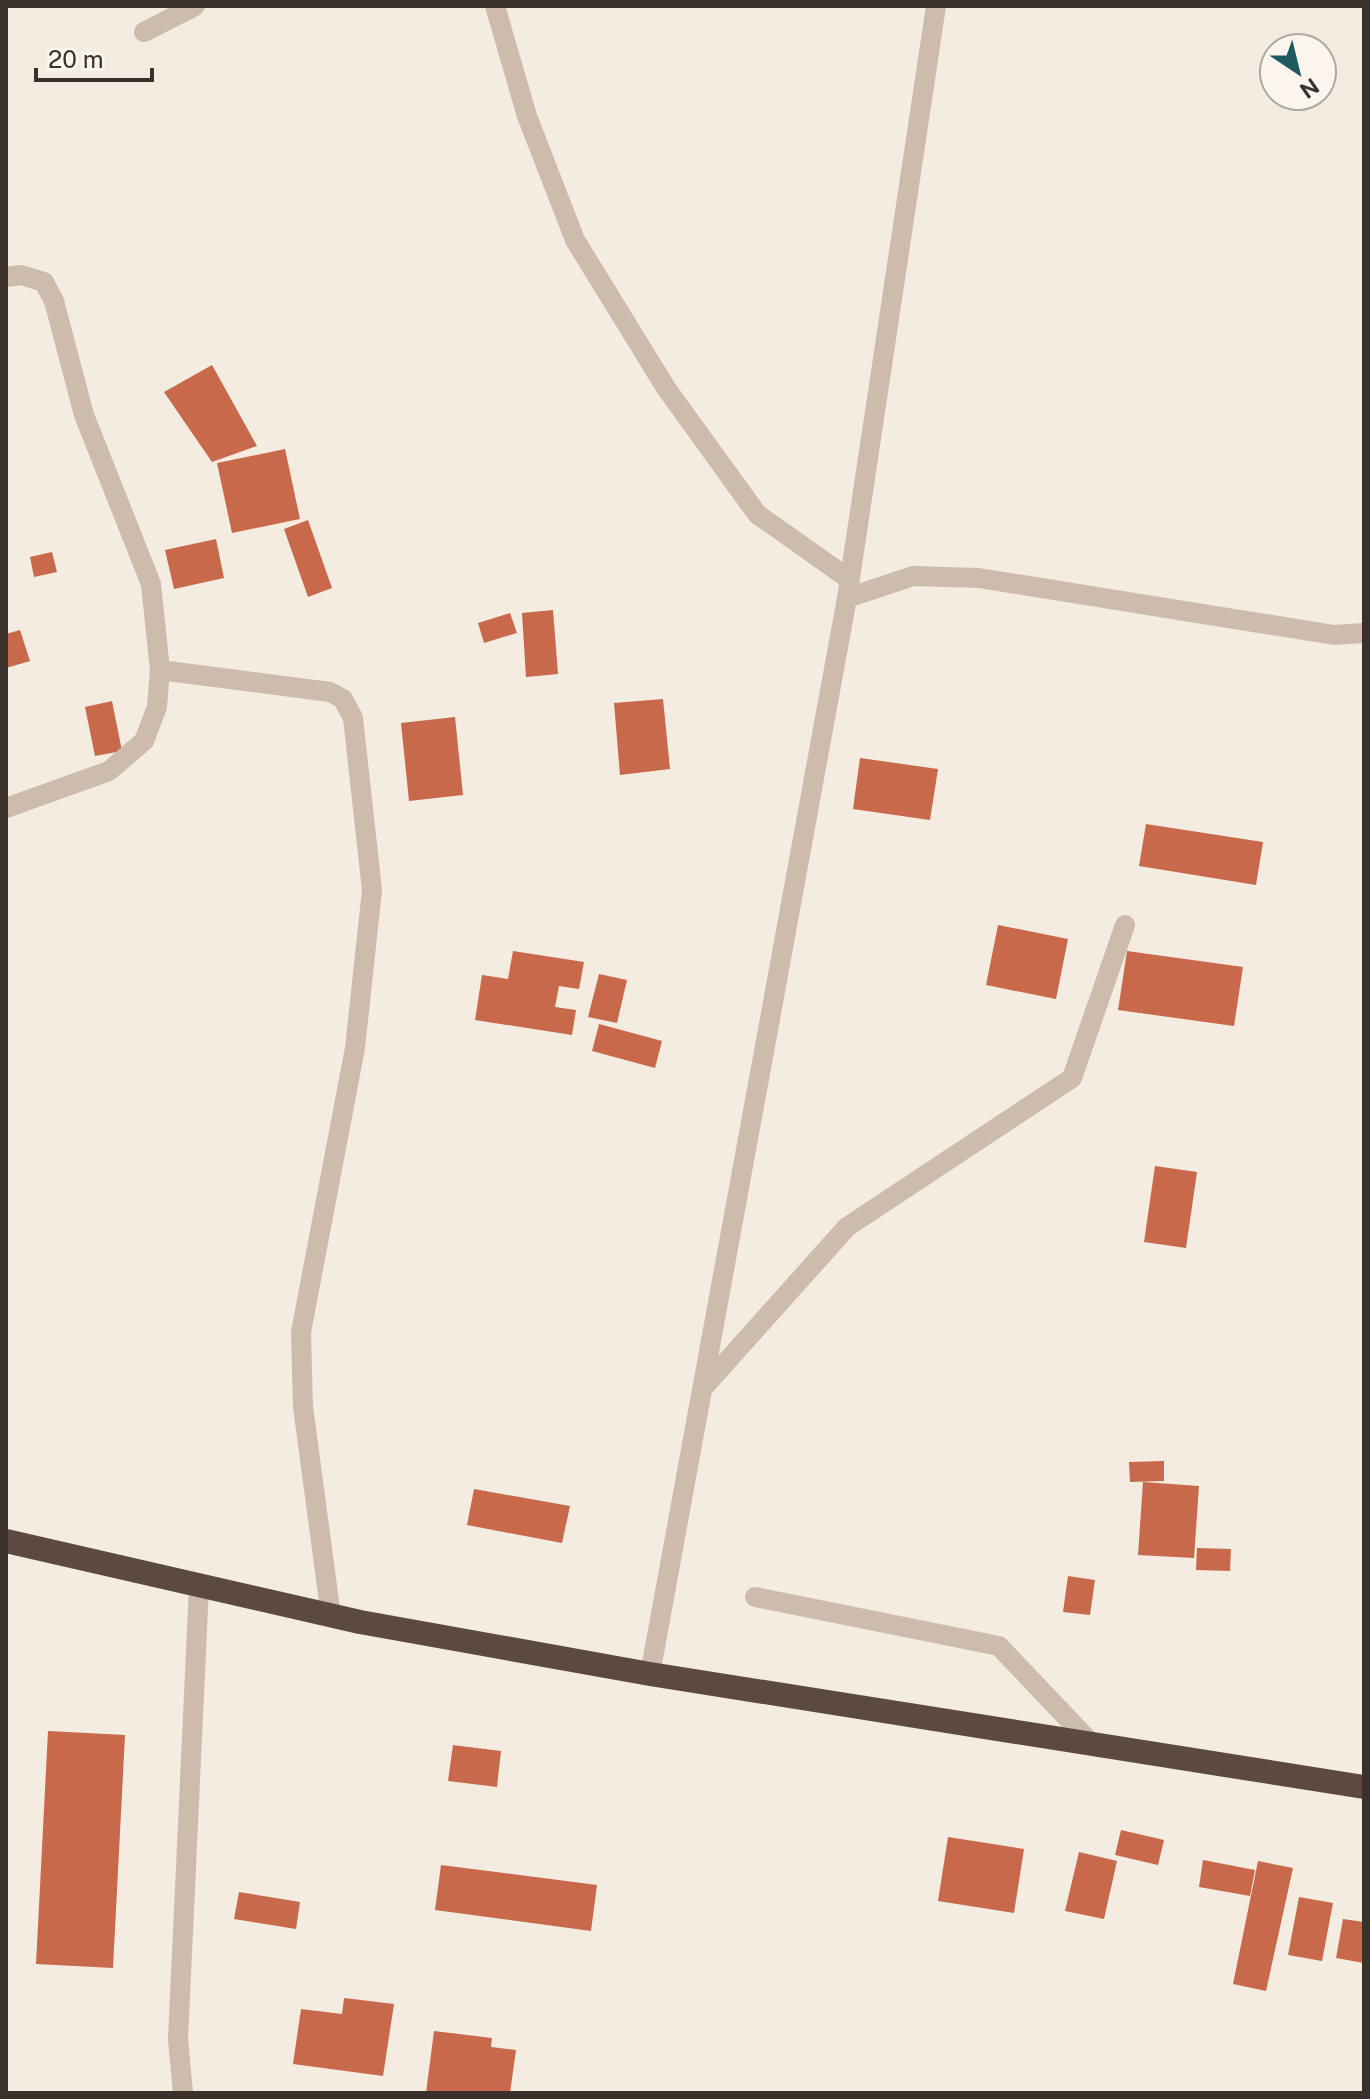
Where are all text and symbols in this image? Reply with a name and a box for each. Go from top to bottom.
scale bar [36,32,152,82]
north arrow [1258,32,1338,112]
text: 20 m [48,45,104,73]
text: N [1295,73,1324,104]

